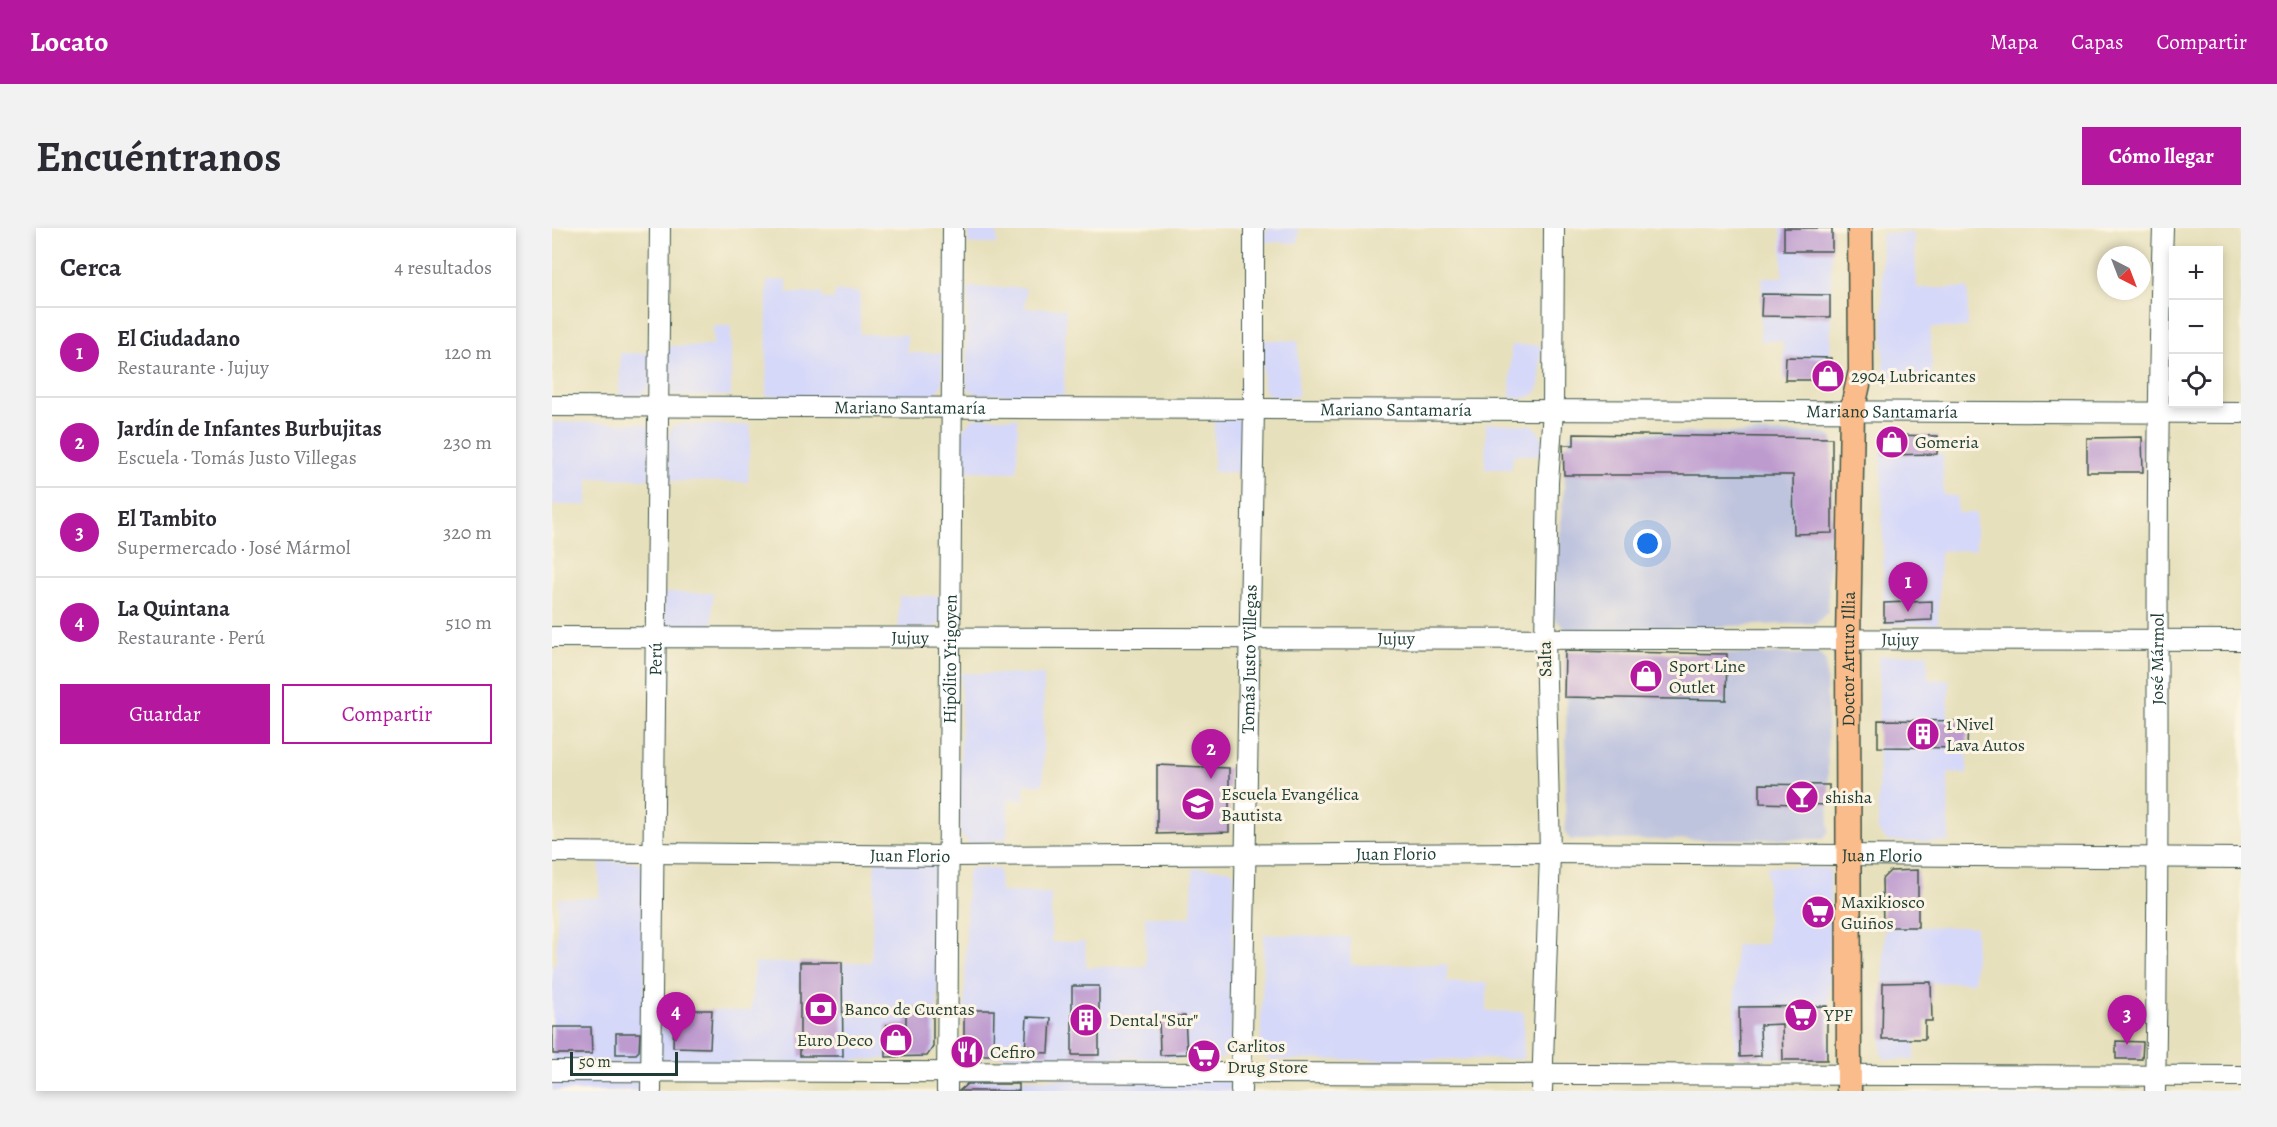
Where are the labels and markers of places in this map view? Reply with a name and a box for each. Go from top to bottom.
shop icon: 2904 Lubricantes [1810,358,1846,394]
place label: 2904 Lubricantes [1851,364,1976,388]
shop icon: Gomeria [1874,424,1910,460]
place label: Gomeria [1915,430,1980,454]
pin: 1 [1888,562,1928,612]
place label: Sport Line Outlet [1669,654,1746,699]
shop icon: Sport Line Outlet [1628,658,1664,694]
place label: 1 Nivel Lava Autos [1946,712,2025,757]
building icon: 1 Nivel Lava Autos [1905,716,1941,752]
pin: 2 [1192,730,1230,779]
bar icon: shisha [1784,779,1820,815]
place label: Escuela Evangélica Bautista [1221,782,1360,827]
place label: shisha [1825,785,1873,809]
school or university icon: Escuela Evangélica Bautista [1180,786,1216,822]
place label: Maxikiosco Guiños [1841,890,1925,935]
supermarket icon: Maxikiosco Guiños [1800,894,1836,930]
bank icon: Banco de Cuentas [803,991,839,1027]
pin: 4 [656,992,696,1042]
pin: 3 [2108,996,2146,1045]
place label: Banco de Cuentas [844,997,975,1021]
supermarket icon: YPF [1783,997,1819,1033]
building icon: Dental "Sur" [1068,1002,1104,1038]
place label: YPF [1823,1003,1853,1027]
place label: Dental "Sur" [1109,1008,1198,1032]
shop icon: Euro Deco [878,1022,914,1058]
place label: Euro Deco [797,1028,873,1052]
restaurant icon: Cefiro [949,1034,985,1070]
place label: Carlitos Drug Store [1227,1034,1308,1079]
supermarket icon: Carlitos Drug Store [1186,1038,1222,1074]
place label: Cefiro [990,1040,1035,1064]

